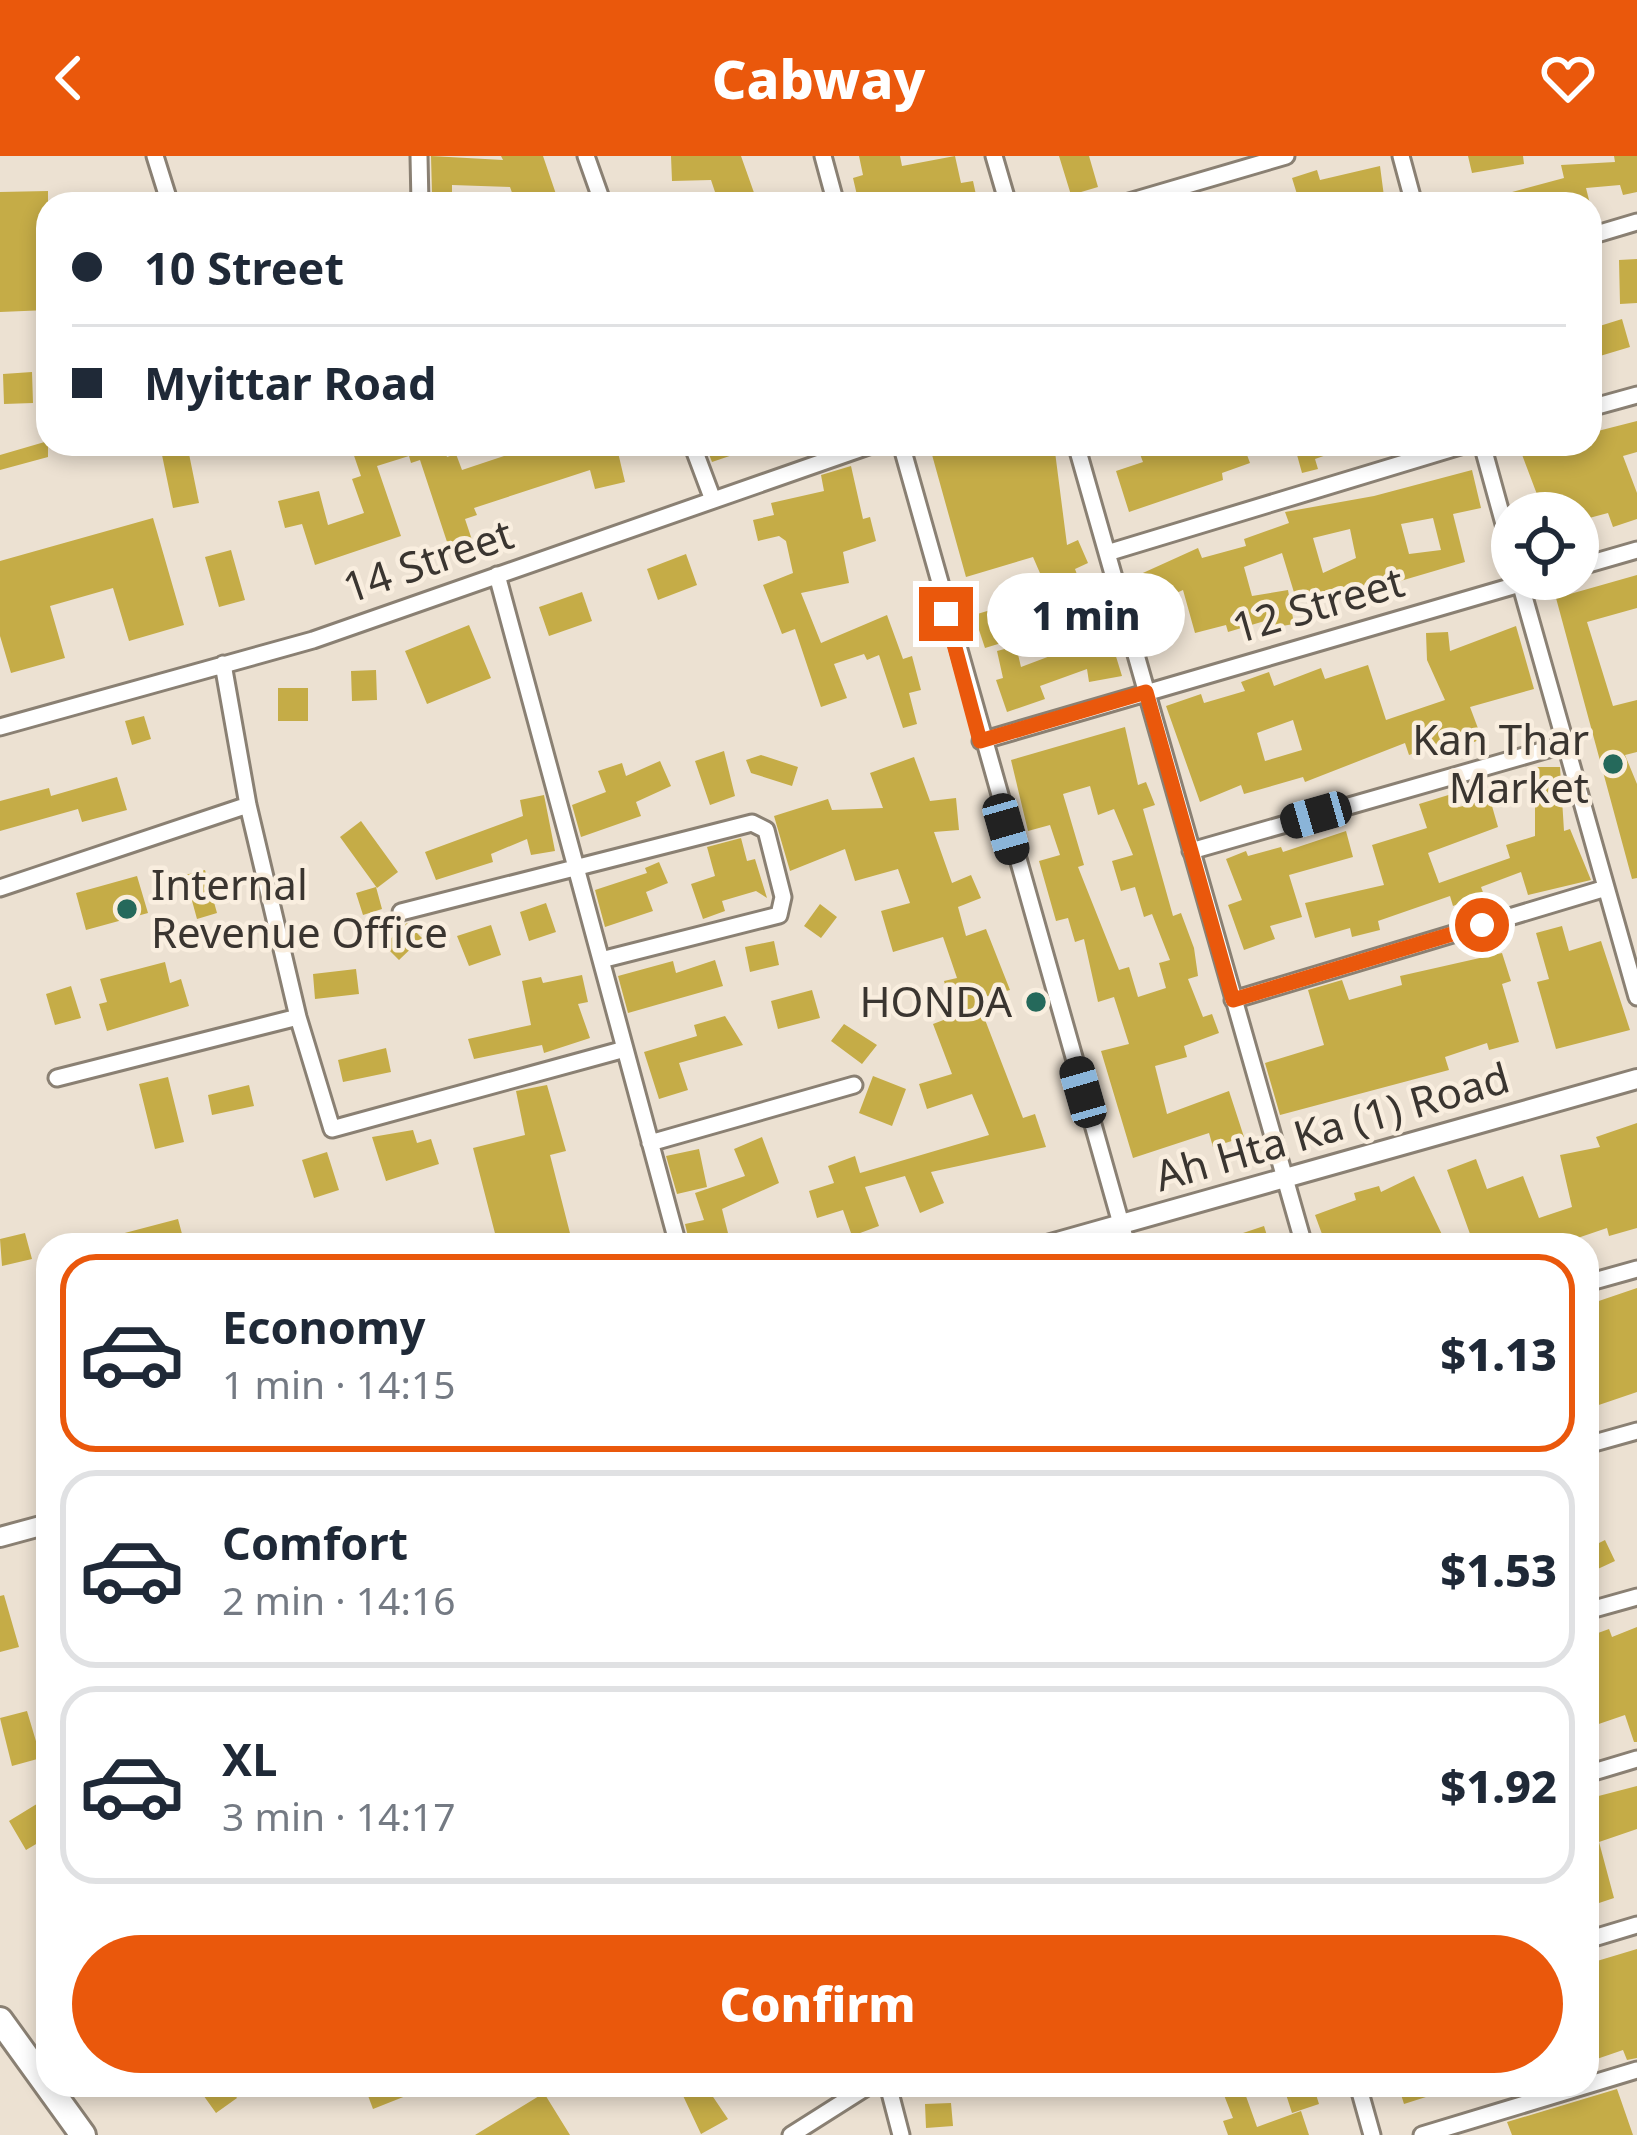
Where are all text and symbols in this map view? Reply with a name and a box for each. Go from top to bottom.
text: Cabway [712,41,925,115]
icon: back [36,45,102,111]
icon: heart [1535,45,1601,111]
text: 10 Street [144,237,344,298]
text: Myittar Road [144,352,436,413]
map controls [1491,492,1599,600]
button: locate [1491,492,1599,600]
street label: 14 Street [335,504,520,615]
street label: 12 Street [1225,552,1410,655]
callout: 1 min [988,572,1186,656]
route end [919,587,973,641]
text: 1 min [1032,588,1140,641]
place label: Kan Thar Market [1412,710,1589,815]
marker: Kan Thar Market [1600,751,1626,777]
car [1276,788,1356,842]
car [979,789,1033,869]
place label: Internal Revenue Office [151,855,448,960]
marker: Internal Revenue Office [114,896,140,922]
route start [1455,898,1509,952]
place label: HONDA [859,972,1012,1029]
marker: HONDA [1023,989,1049,1015]
street label: Ah Hta Ka (1) Road [1148,1048,1515,1203]
car [1056,1052,1110,1132]
text: Economy [222,1296,426,1357]
icon: car [78,1299,186,1407]
text: $1.13 [1440,1323,1557,1384]
text: 1 min · 14:15 [222,1357,456,1410]
text: Comfort [222,1512,408,1573]
icon: car [78,1515,186,1623]
text: $1.53 [1440,1539,1557,1600]
text: 2 min · 14:16 [222,1573,456,1626]
text: XL [222,1728,277,1789]
icon: car [78,1731,186,1839]
text: $1.92 [1440,1755,1557,1816]
text: 3 min · 14:17 [222,1789,456,1842]
button: Confirm [72,1935,1563,2073]

